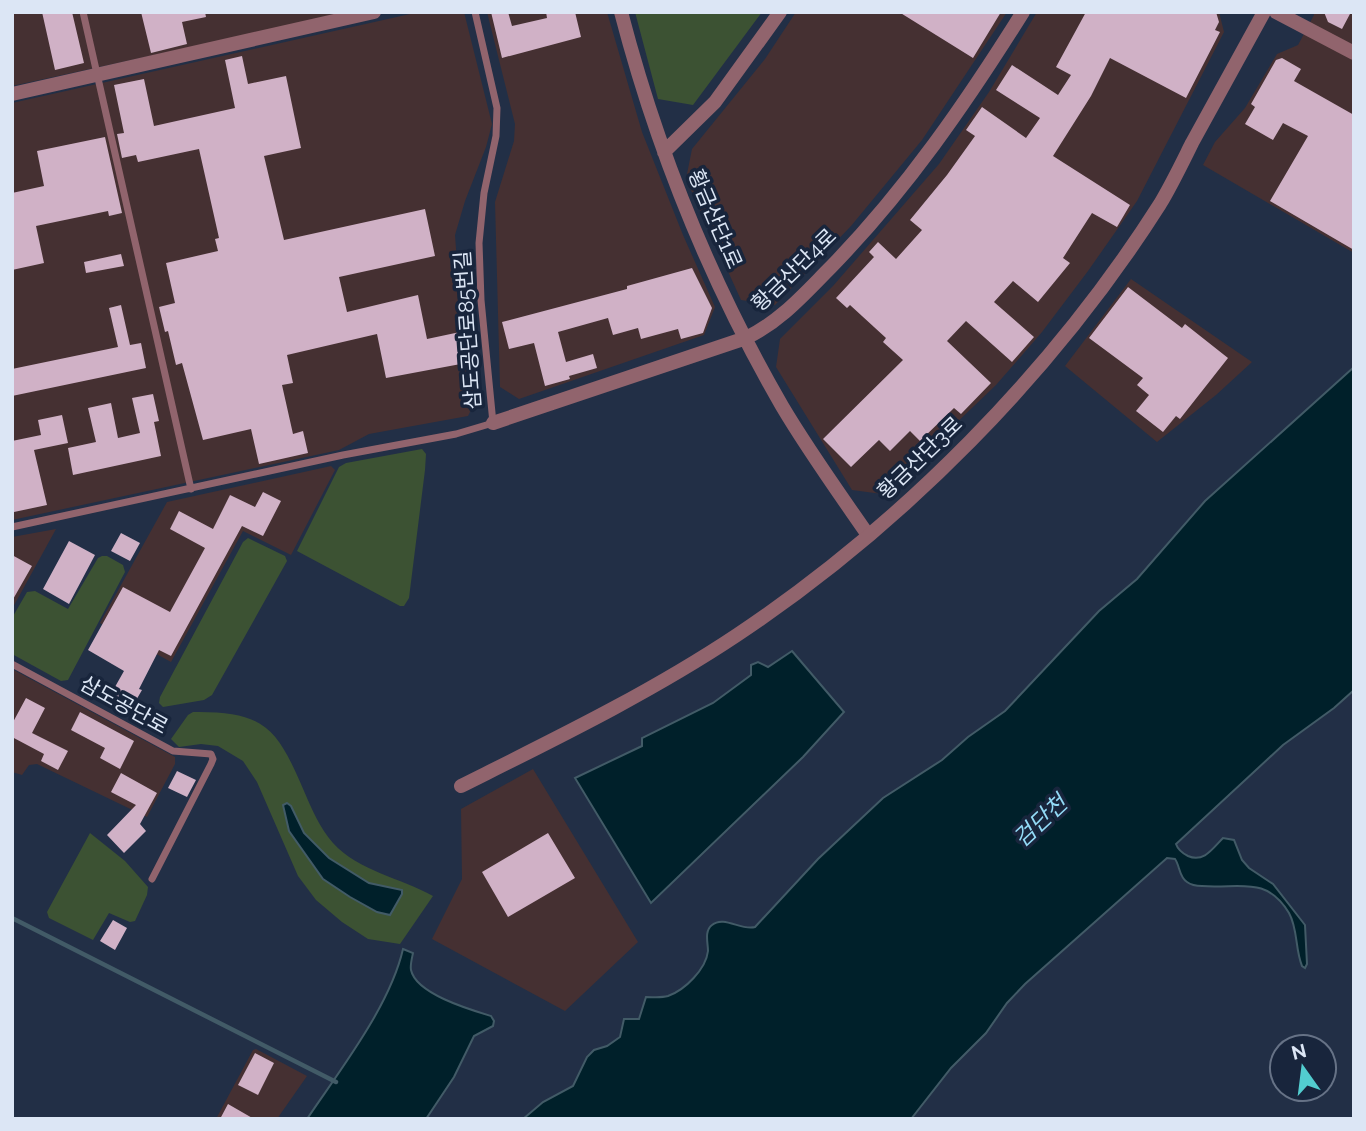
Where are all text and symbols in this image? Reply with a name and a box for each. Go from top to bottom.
street label: 황금산단1로 [683,165,748,272]
street label: 황금산단4로 [746,223,841,316]
street label: 삼도공단로85번길 [449,250,486,410]
street label: 황금산단3로 [872,411,967,504]
street label: 삼도공단로 [76,670,173,739]
water label: 검단천 [1007,787,1074,852]
north arrow [1268,1033,1338,1103]
text: N [1289,1039,1309,1064]

